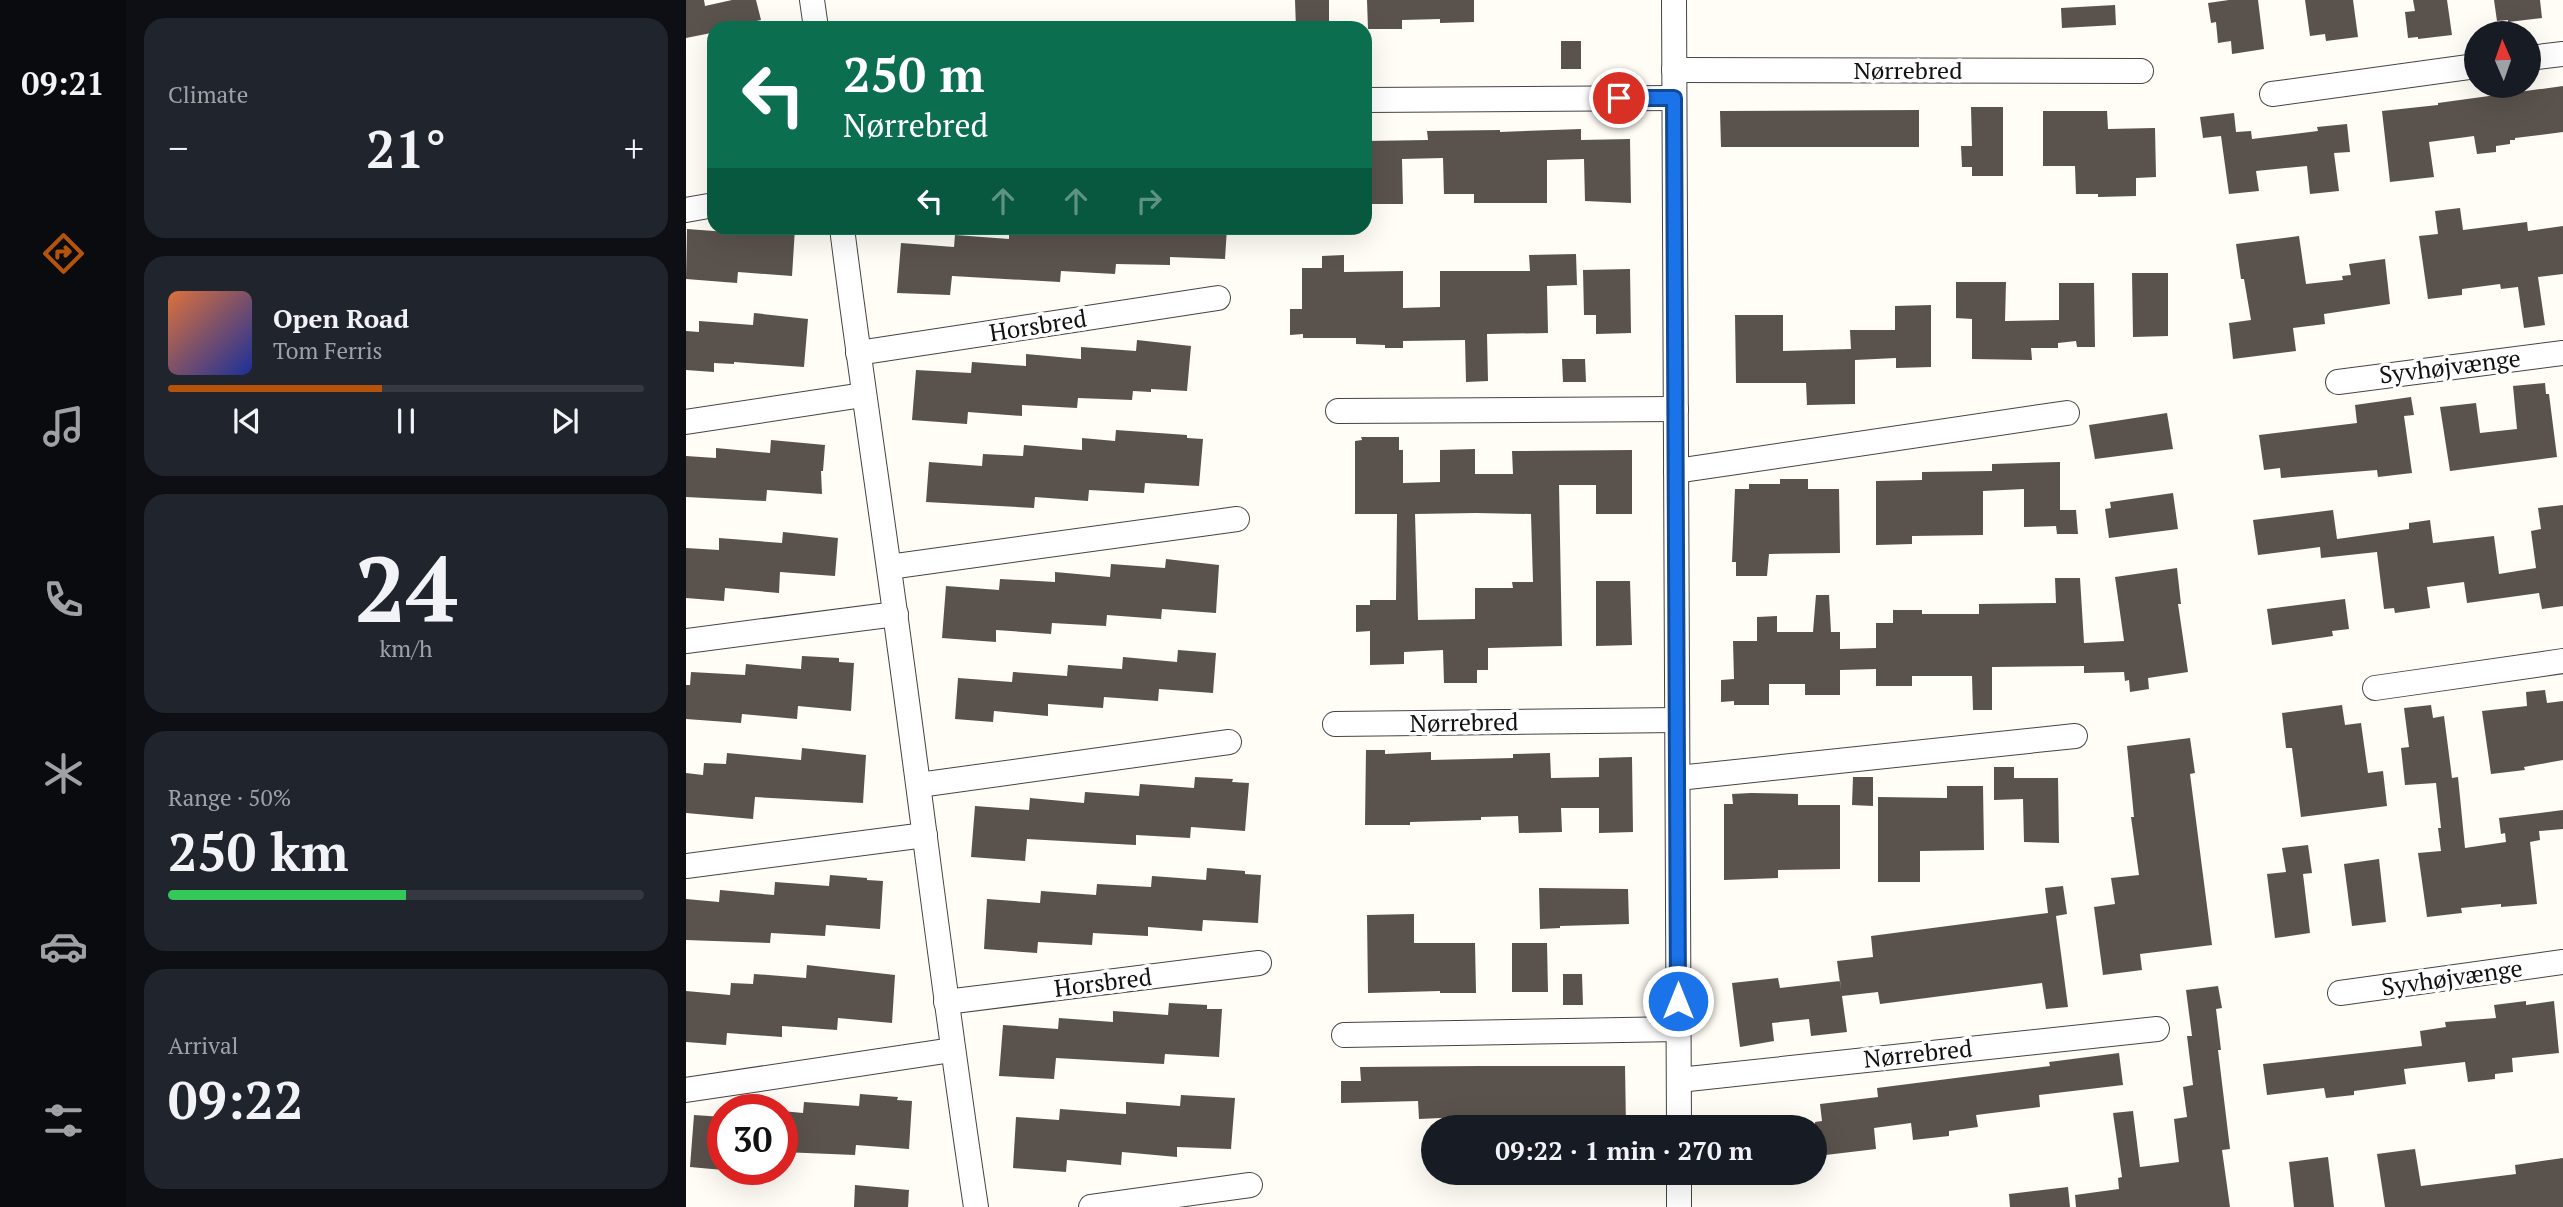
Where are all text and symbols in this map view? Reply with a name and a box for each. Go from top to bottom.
north arrow [2464,21,2541,98]
map controls [2464,21,2541,98]
text: 250 m [843,41,985,106]
icon: left [728,49,819,140]
street label: Nørrebred [1853,54,1963,86]
text: 09:21 [21,62,105,104]
pin [1589,68,1649,128]
text: Climate [168,79,248,110]
icon: arrive [1600,79,1638,117]
text: Nørrebred [843,104,988,146]
text: 21° [366,114,446,183]
text: − [168,123,188,173]
text: + [624,123,644,173]
icon: left [911,182,949,220]
icon: ahead [984,182,1022,220]
icon: ahead [1057,182,1095,220]
icon: right [1130,182,1168,220]
icon: directions [39,229,88,278]
text: Open Road [273,301,409,335]
street label: Horsbred [987,302,1089,348]
text: Tom Ferris [273,335,383,366]
street label: Syvhøjvænge [2377,341,2522,391]
icon: music [39,402,88,451]
icon: previous [228,402,266,440]
icon: pause [387,402,425,440]
icon: next [546,402,584,440]
text: 24 [355,527,457,648]
icon: phone [39,575,88,624]
text: km/h [379,633,433,664]
street label: Nørrebred [1409,705,1519,739]
icon: climate [39,749,88,798]
text: Range · 50% [168,782,291,813]
text: 250 km [168,817,349,886]
icon: car [39,922,88,971]
street label: Syvhøjvænge [2379,951,2524,1003]
street label: Horsbred [1052,960,1153,1004]
position arrow [1641,964,1715,1038]
text: Arrival [168,1030,239,1061]
street label: Nørrebred [1862,1031,1974,1075]
text: 09:22 [168,1065,303,1134]
speed limit sign: 30 [707,1094,798,1185]
icon: filters [39,1096,88,1145]
text: 09:22 · 1 min · 270 m [1495,1133,1753,1167]

